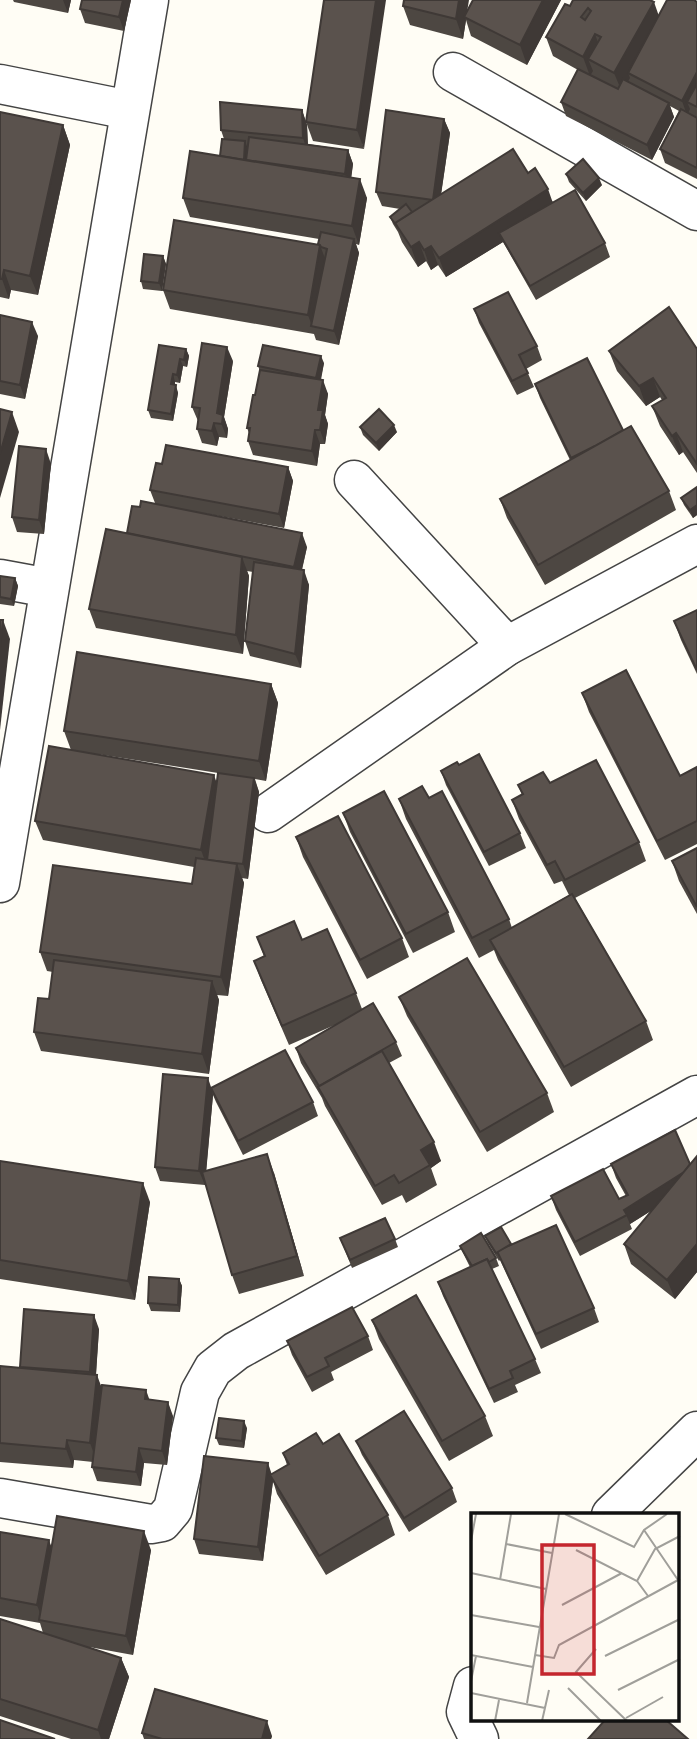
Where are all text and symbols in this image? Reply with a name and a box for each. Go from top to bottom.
inset map [471,1513,680,1722]

